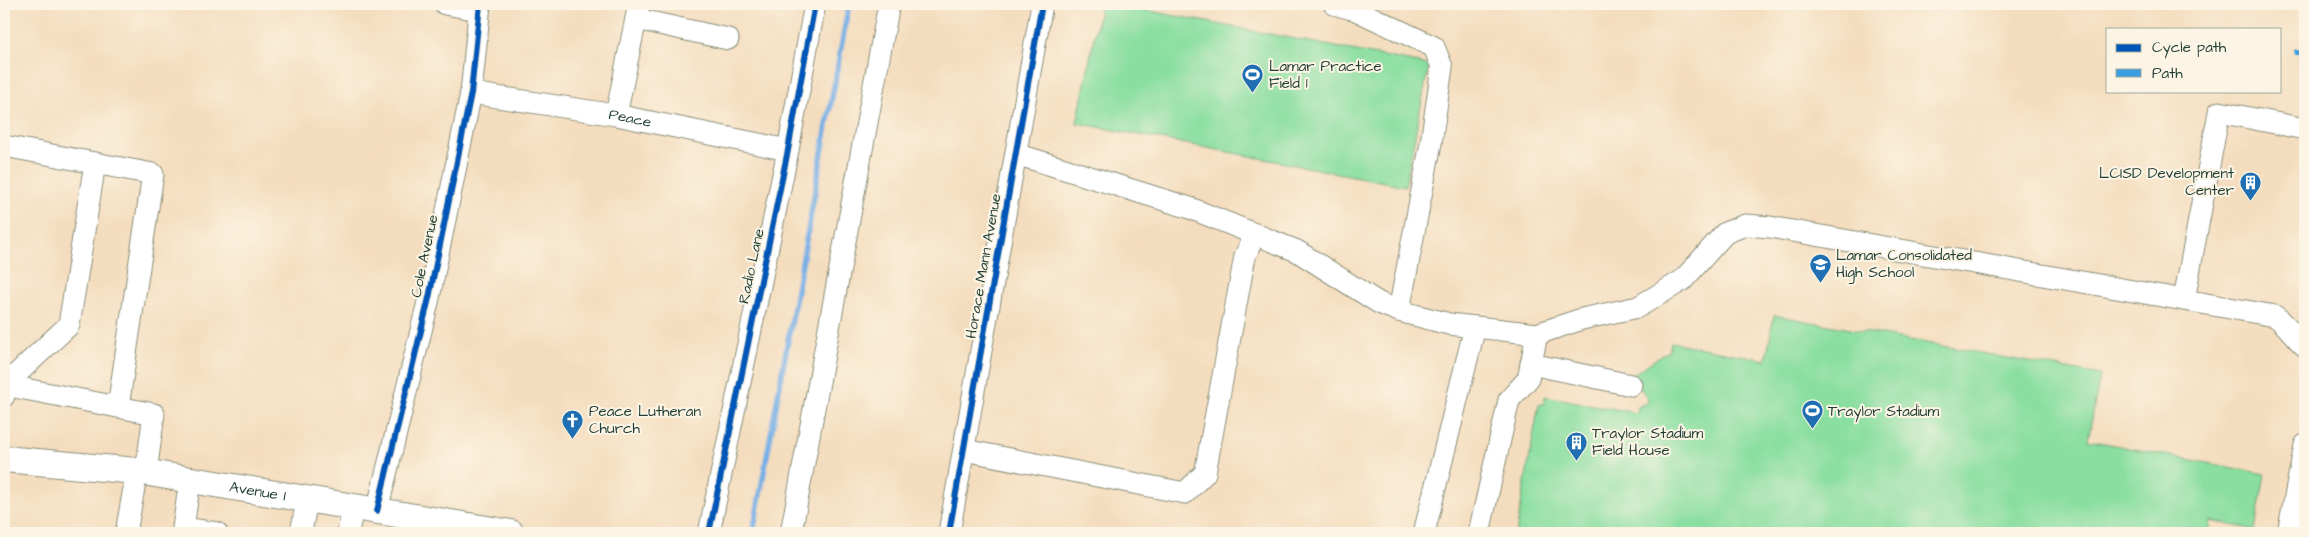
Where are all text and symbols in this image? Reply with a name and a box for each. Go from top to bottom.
legend [2106,28,2282,92]
text: Cycle path [2152,37,2227,59]
place label: Lamar Practice Field 1 [1269,56,1382,94]
sports icon: Lamar Practice Field 1 [1241,63,1265,94]
text: Path [2152,63,2183,84]
street label: Peace [607,104,653,133]
place label: LCISD Development Center [2099,163,2234,201]
building icon: LCISD Development Center [2238,170,2262,201]
street label: Horace Mann Avenue [960,192,1007,340]
street label: Cole Avenue [405,213,444,300]
street label: Radio Lane [733,227,770,306]
place label: Lamar Consolidated High School [1836,245,1972,284]
school or university icon: Lamar Consolidated High School [1808,252,1832,283]
sports icon: Traylor Stadium [1800,399,1824,430]
place label: Peace Lutheran Church [589,401,701,439]
place label: Traylor Stadium [1828,401,1939,423]
church icon: Peace Lutheran Church [561,408,585,439]
place label: Traylor Stadium Field House [1592,423,1703,461]
building icon: Traylor Stadium Field House [1564,430,1588,461]
street label: Avenue I [228,476,288,507]

